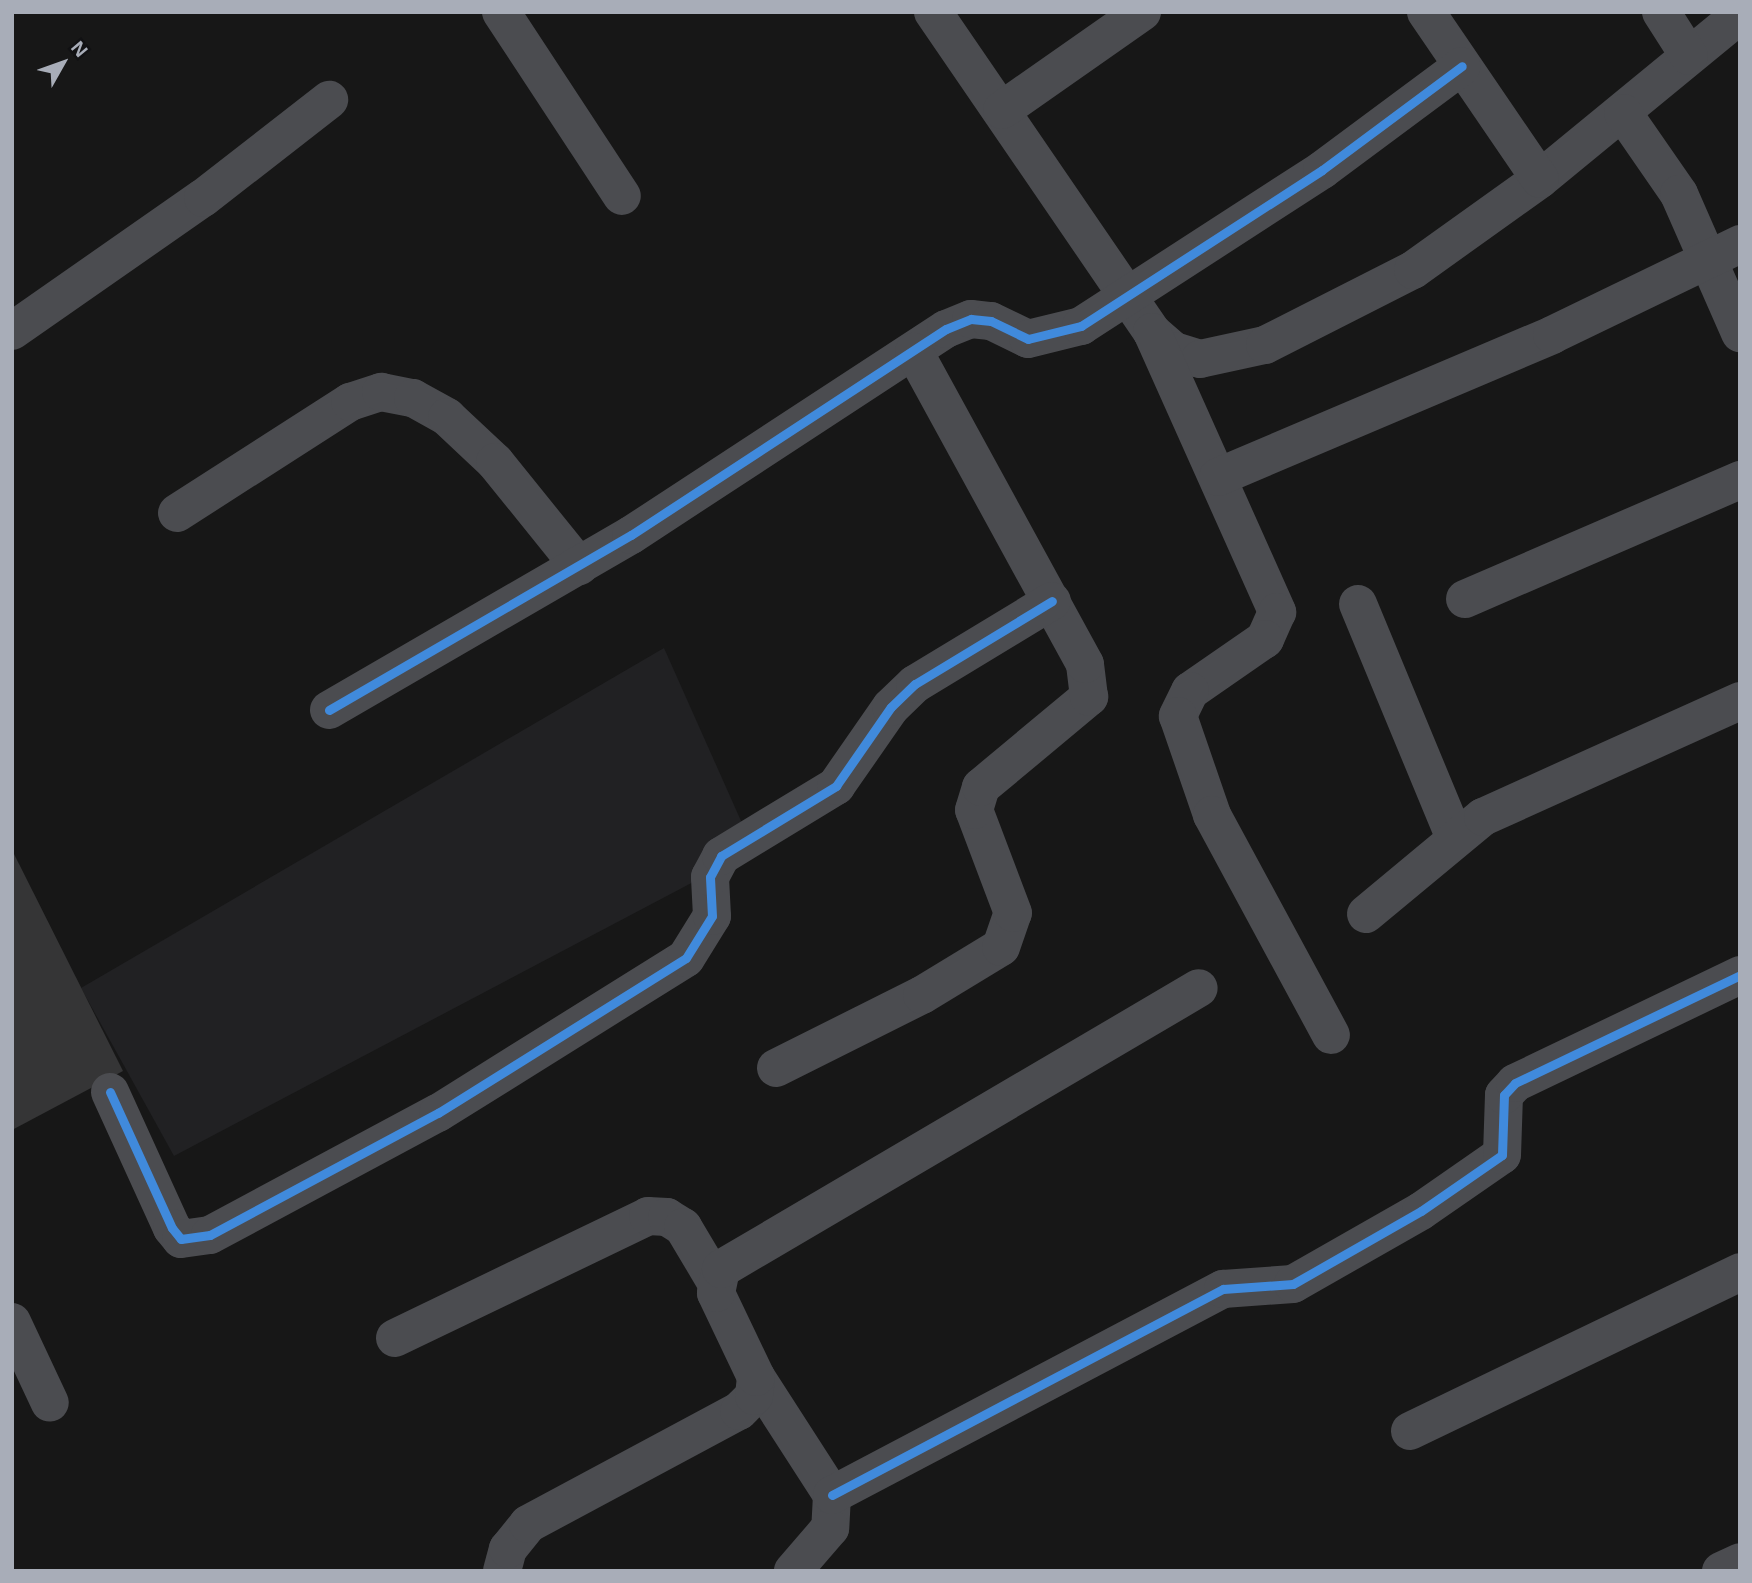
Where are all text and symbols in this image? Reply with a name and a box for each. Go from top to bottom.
north arrow [28,28,98,98]
text: N [67,37,92,61]

